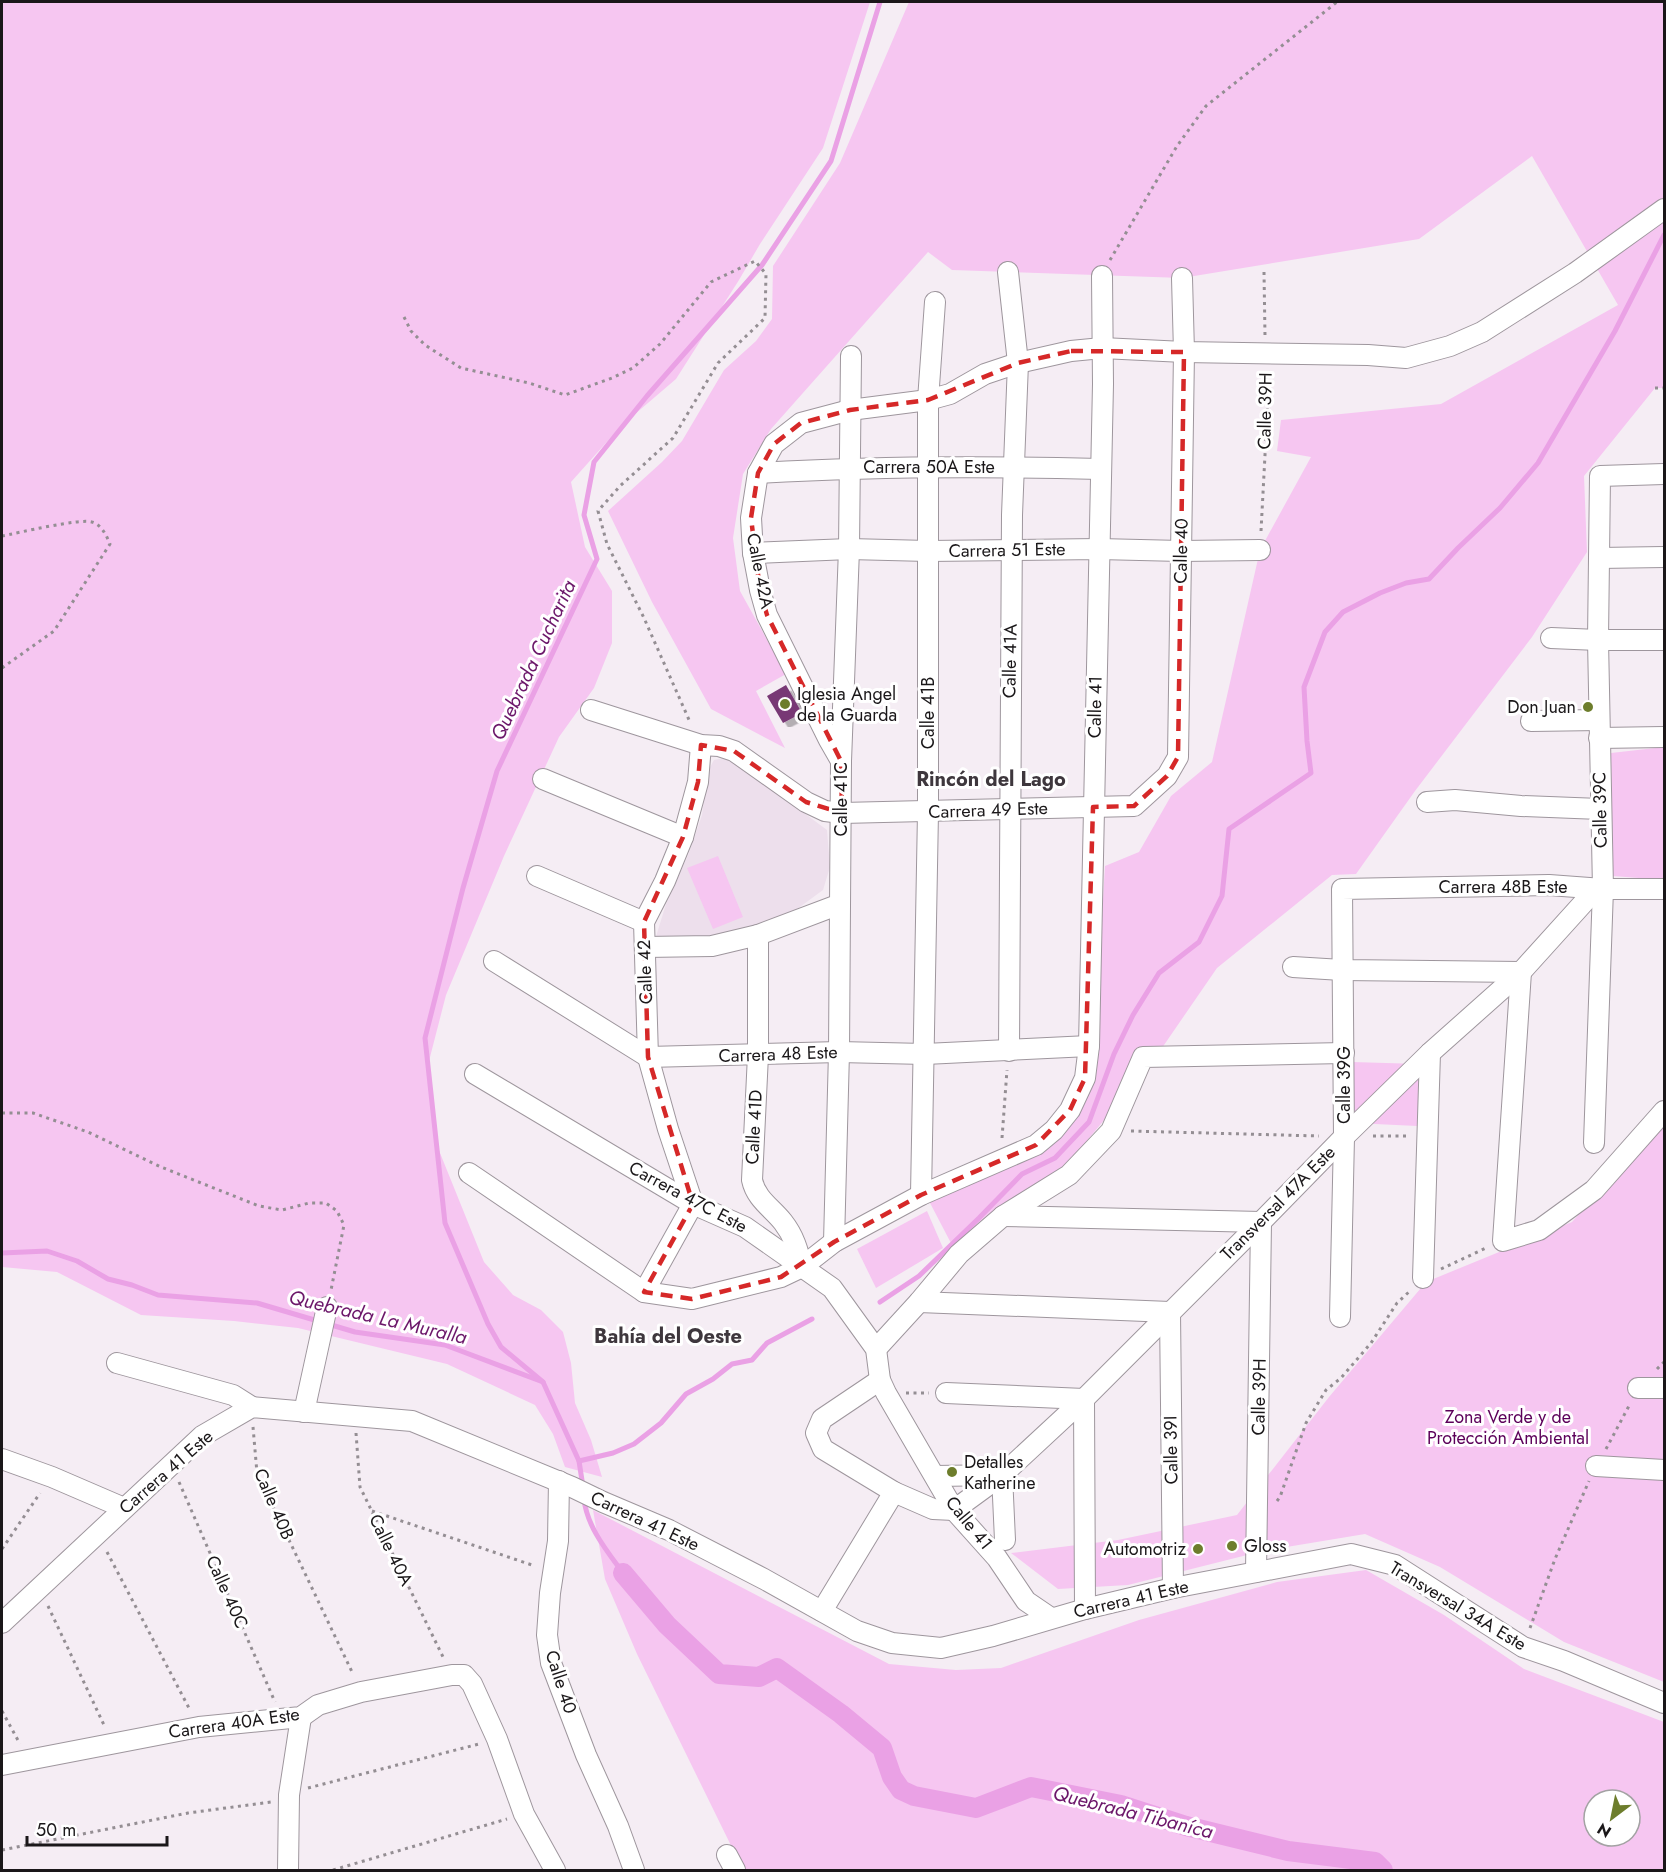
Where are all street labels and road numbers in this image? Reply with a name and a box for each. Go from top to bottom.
street label: Calle 39H [1251,372,1279,450]
street label: Carrera 50A Este [863,454,995,480]
street label: Calle 40 [1167,518,1195,584]
street label: Calle 42A [740,531,780,611]
street label: Carrera 51 Este [948,536,1066,564]
street label: Calle 41A [996,623,1024,698]
street label: Calle 41 [1081,676,1109,738]
street label: Calle 41B [915,677,941,749]
street label: Calle 41C [828,762,854,836]
street label: Calle 39C [1586,772,1614,848]
street label: Carrera 49 Este [928,795,1048,825]
street label: Carrera 48B Este [1438,874,1568,900]
street label: Calle 42 [631,939,659,1005]
street label: Carrera 48 Este [718,1039,838,1069]
street label: Calle 39G [1331,1046,1357,1124]
street label: Calle 41D [739,1089,769,1165]
street label: Transversal 47A Este [1215,1140,1341,1266]
street label: Carrera 47C Este [624,1155,752,1239]
street label: Calle 39H [1245,1358,1273,1436]
street label: Calle 39I [1157,1416,1185,1484]
street label: Carrera 41 Este [113,1424,219,1520]
street label: Calle 40B [247,1464,301,1544]
street label: Carrera 41 Este [586,1484,704,1558]
street label: Calle 41 [939,1491,999,1555]
street label: Calle 40A [362,1510,420,1590]
street label: Calle 40C [199,1551,255,1633]
street label: Transversal 34A Este [1385,1555,1531,1657]
street label: Carrera 41 Este [1071,1573,1191,1625]
street label: Calle 40 [539,1647,584,1717]
street label: Carrera 40A Este [167,1701,301,1745]

